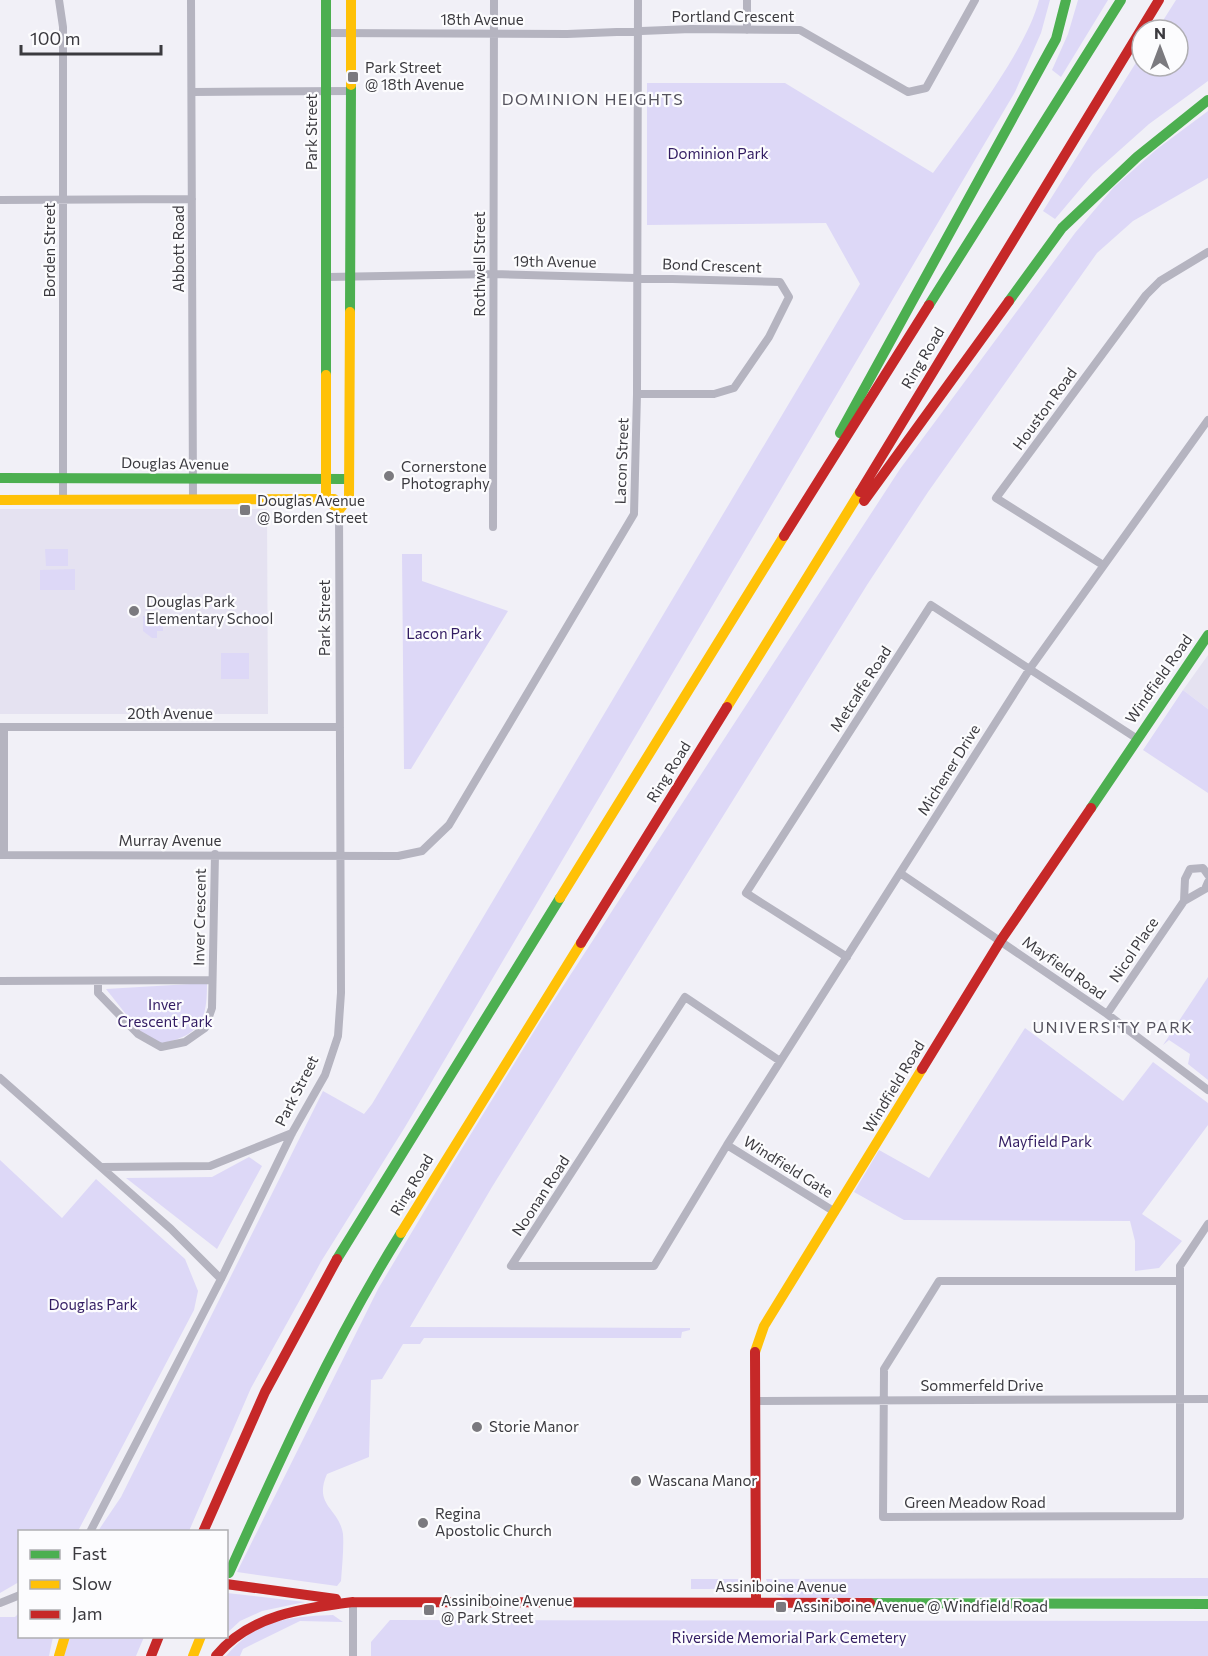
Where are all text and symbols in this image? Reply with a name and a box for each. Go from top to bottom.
street label: Portland Crescent [672,7,794,25]
street label: 18th Avenue [440,10,524,28]
scale bar [21,18,160,56]
north arrow [1130,18,1190,78]
text: N [1154,23,1166,42]
text: 100 m [30,27,80,49]
place label: Park Street @ 18th Avenue [365,58,464,93]
marker: Park Street @ 18th Avenue [346,70,360,84]
district label: DOMINION HEIGHTS [502,89,684,108]
street label: Park Street [302,94,320,170]
park label: Dominion Park [667,144,769,162]
street label: Borden Street [40,203,58,297]
street label: Abbott Road [169,205,187,293]
street label: Rothwell Street [470,211,488,317]
street label: 19th Avenue [513,251,597,271]
street label: Bond Crescent [662,254,762,276]
street label: Ring Road [897,323,948,391]
street label: Houston Road [1008,364,1080,453]
street label: Lacon Street [610,417,632,505]
street label: Douglas Avenue [121,453,229,473]
place label: Cornerstone Photography [401,457,490,492]
marker: Cornerstone Photography [382,469,396,483]
place label: Douglas Avenue @ Borden Street [257,491,368,526]
marker: Douglas Avenue @ Borden Street [238,503,252,517]
street label: Park Street [315,580,333,656]
place label: Douglas Park Elementary School [146,592,273,627]
marker: Douglas Park Elementary School [127,604,141,618]
park label: Lacon Park [406,624,482,642]
street label: Windfield Road [1121,630,1196,726]
street label: Metcalfe Road [826,642,895,735]
street label: 20th Avenue [127,704,213,722]
street label: Michener Drive [913,721,983,818]
street label: Ring Road [642,738,694,805]
street label: Murray Avenue [119,831,222,849]
street label: Inver Crescent [189,868,209,966]
street label: Nicol Place [1105,913,1162,985]
street label: Mayfield Road [1019,932,1110,1003]
park label: Inver Crescent Park [117,995,213,1030]
district label: UNIVERSITY PARK [1032,1017,1194,1036]
street label: Windfield Road [859,1037,928,1136]
street label: Park Street [271,1052,322,1129]
street label: Windfield Gate [740,1131,837,1201]
park label: Mayfield Park [998,1132,1092,1150]
street label: Ring Road [386,1150,437,1218]
street label: Noonan Road [508,1152,573,1239]
park label: Douglas Park [48,1295,138,1313]
street label: Sommerfeld Drive [921,1376,1044,1394]
place label: Storie Manor [489,1417,579,1435]
marker: Storie Manor [470,1420,484,1434]
place label: Wascana Manor [648,1471,757,1489]
marker: Wascana Manor [629,1474,643,1488]
street label: Green Meadow Road [904,1493,1046,1511]
place label: Regina Apostolic Church [435,1504,552,1539]
marker: Regina Apostolic Church [416,1516,430,1530]
legend [18,1530,228,1638]
text: Fast [72,1542,107,1564]
text: Slow [72,1572,112,1594]
street label: Assiniboine Avenue [715,1577,847,1595]
place label: Assiniboine Avenue @ Park Street [441,1591,572,1626]
place label: Assiniboine Avenue @ Windfield Road [793,1597,1048,1615]
marker: Assiniboine Avenue @ Windfield Road [774,1600,788,1614]
text: Jam [72,1602,102,1624]
marker: Assiniboine Avenue @ Park Street [422,1603,436,1617]
park label: Riverside Memorial Park Cemetery [672,1628,907,1646]

